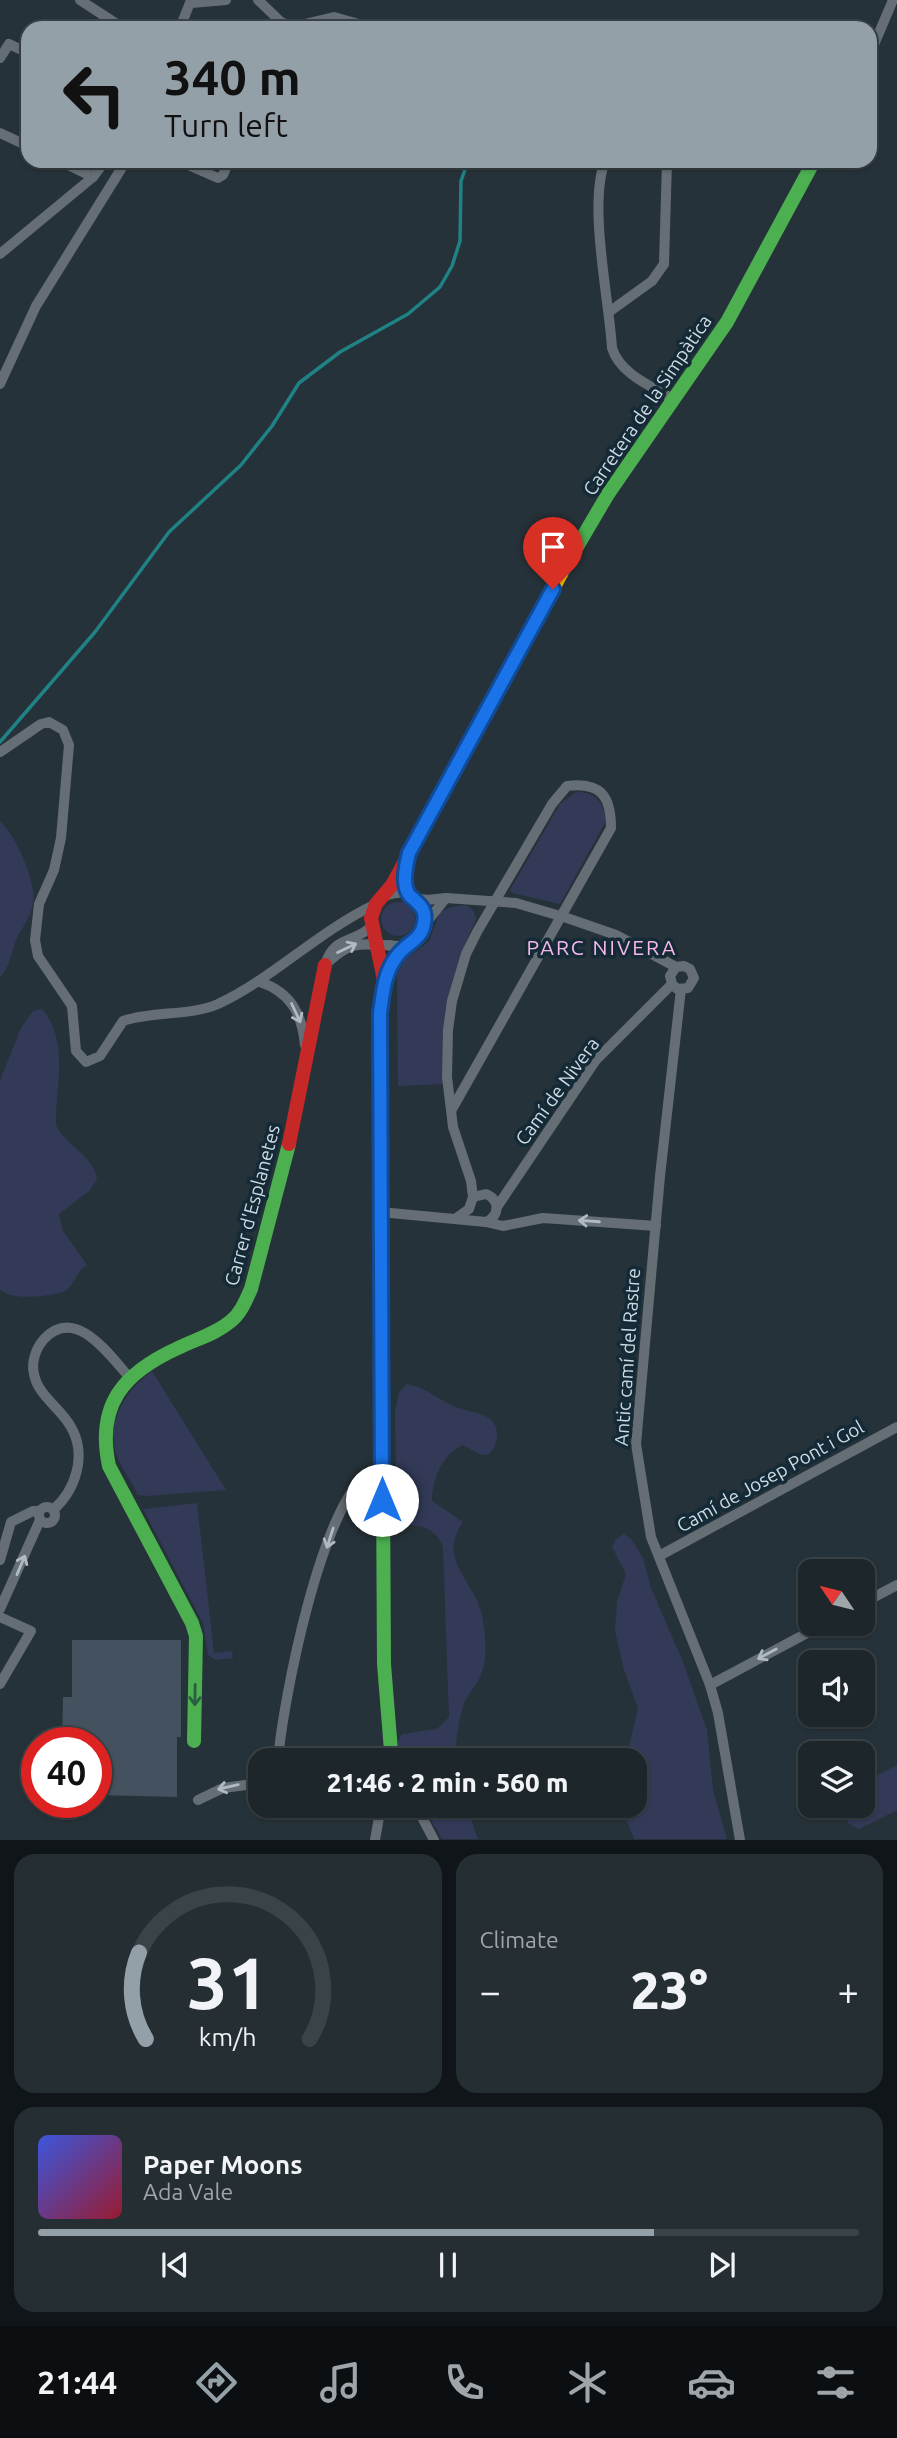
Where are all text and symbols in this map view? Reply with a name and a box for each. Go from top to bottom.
icon: left [49,49,140,140]
text: 340 m [164,49,301,104]
text: Turn left [164,107,288,143]
street label: Carretera de la Simpàtica [578,311,716,499]
pin [523,517,583,589]
icon: arrive [534,528,572,566]
district label: PARC NIVERA [527,935,677,959]
one-way arrow [337,941,357,955]
one-way arrow [290,1002,303,1023]
street label: Camí de Nivera [511,1033,603,1149]
street label: Carrer d'Esplanetes [220,1122,284,1288]
one-way arrow [578,1214,601,1227]
street label: Antic camí del Rastre [610,1267,644,1447]
street label: Camí de Josep Pont i Gol [673,1415,867,1537]
position arrow [345,1463,419,1537]
one-way arrow [322,1527,335,1549]
one-way arrow [15,1554,28,1576]
north arrow [798,1559,875,1636]
map controls [798,1559,875,1818]
one-way arrow [757,1648,778,1662]
button: sound [798,1650,875,1727]
one-way arrow [189,1684,202,1707]
speed limit sign: 40 [21,1727,112,1818]
button: layers [798,1741,875,1818]
text: 21:46 · 2 min · 560 m [327,1768,568,1797]
one-way arrow [217,1781,240,1795]
text: Climate [480,1927,559,1952]
text: 31 [187,1942,269,2024]
text: 23° [630,1961,708,2019]
text: − [480,1970,501,2012]
text: + [838,1970,859,2012]
text: km/h [199,2023,257,2051]
text: Paper Moons [143,2150,302,2179]
text: Ada Vale [143,2179,233,2204]
icon: previous [156,2246,194,2284]
icon: pause [429,2246,467,2284]
icon: next [703,2246,741,2284]
icon: directions [192,2358,241,2407]
icon: music [316,2358,365,2407]
icon: phone [440,2358,489,2407]
icon: climate [563,2358,612,2407]
icon: car [687,2358,736,2407]
icon: filters [811,2358,860,2407]
text: 21:44 [37,2364,117,2400]

